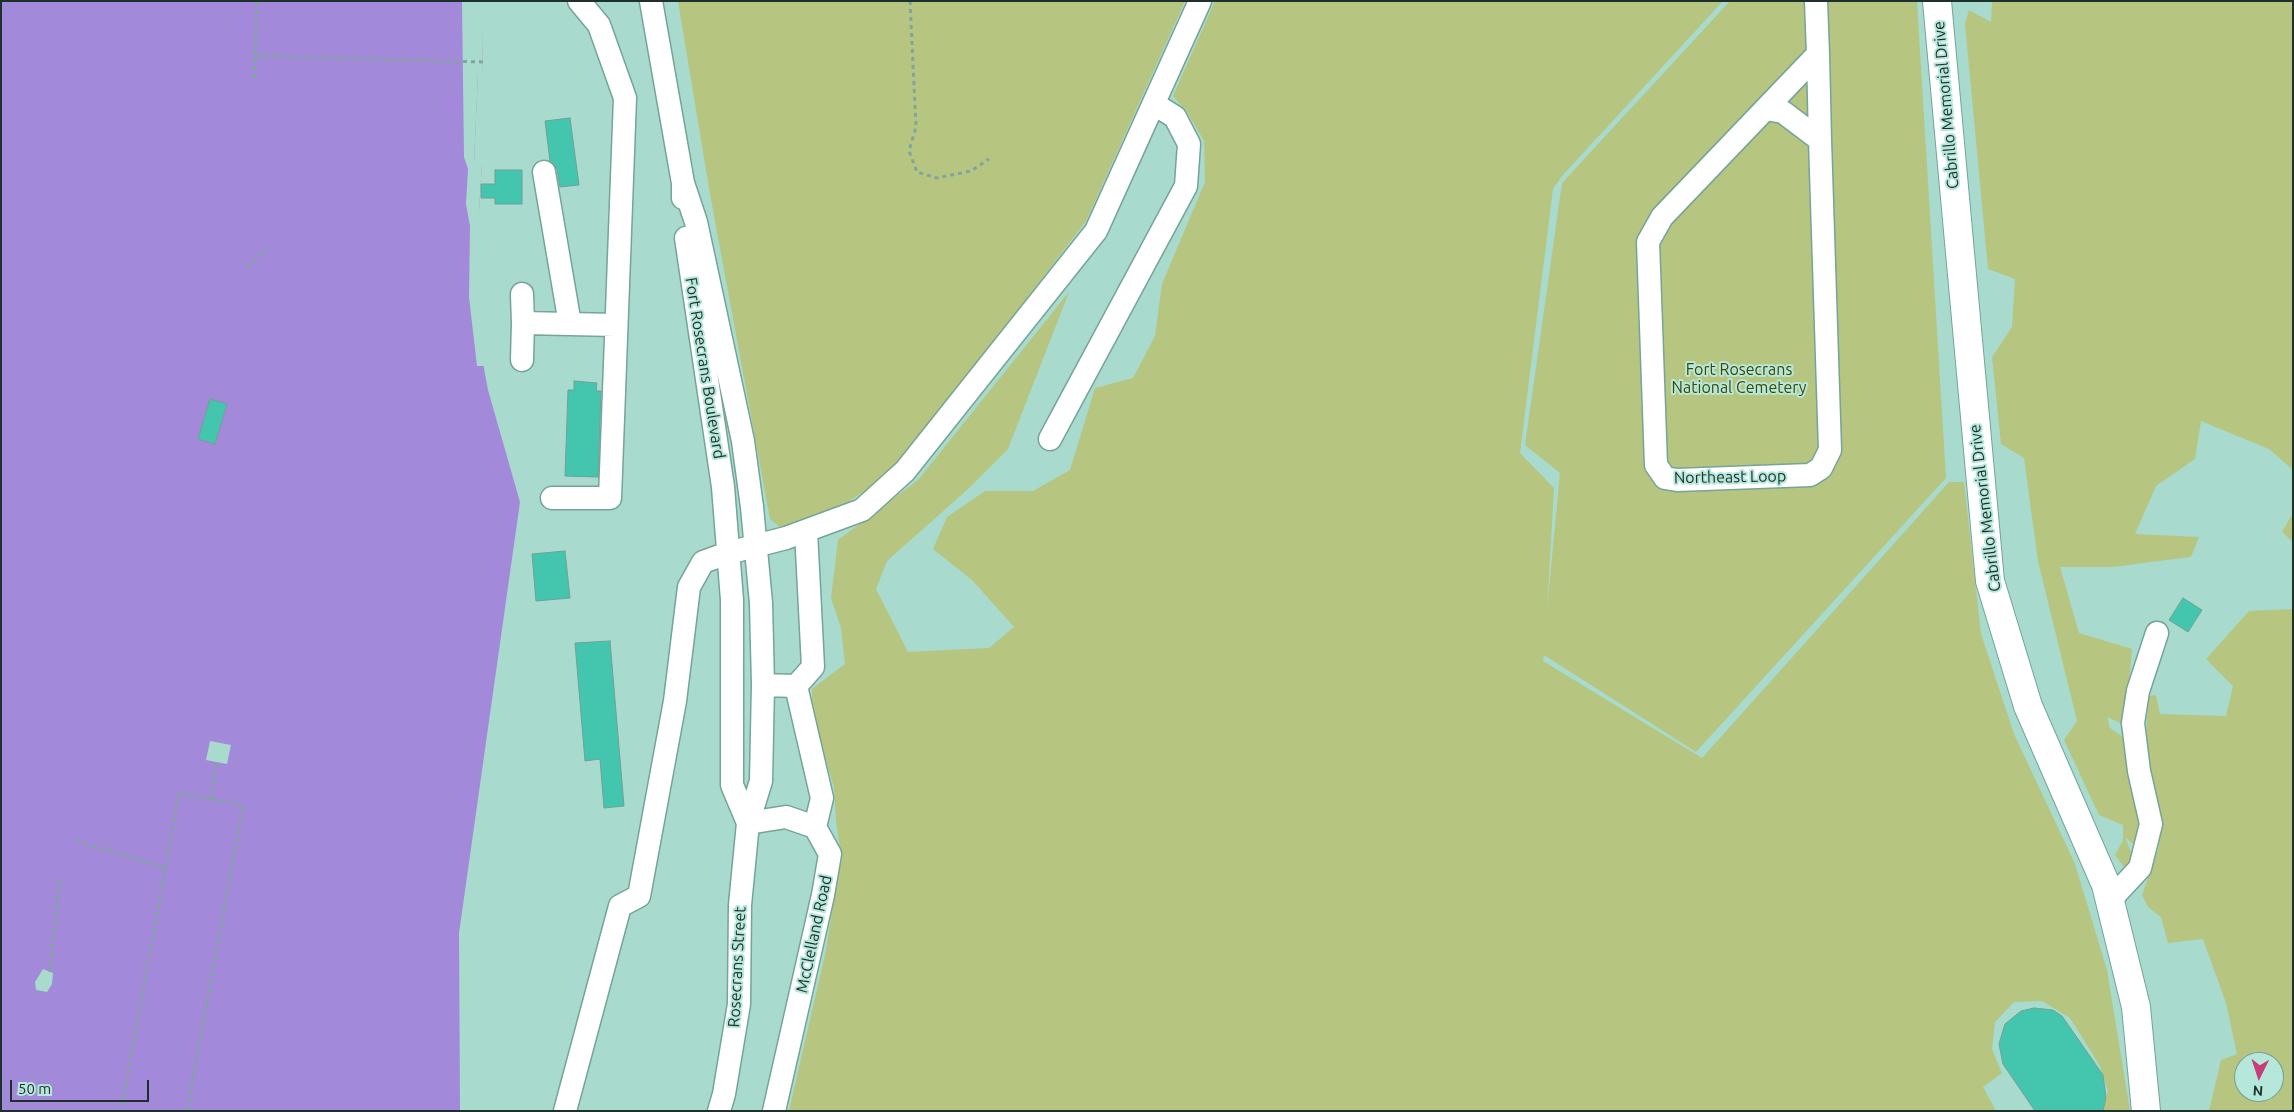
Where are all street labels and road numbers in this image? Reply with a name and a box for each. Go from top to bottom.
street label: Cabrillo Memorial Drive [1929,20,1963,190]
street label: Fort Rosecrans Boulevard [681,276,729,460]
street label: Cabrillo Memorial Drive [1965,423,2005,593]
street label: Northeast Loop [1674,466,1786,488]
street label: McClelland Road [792,873,836,995]
street label: Rosecrans Street [724,906,750,1028]

